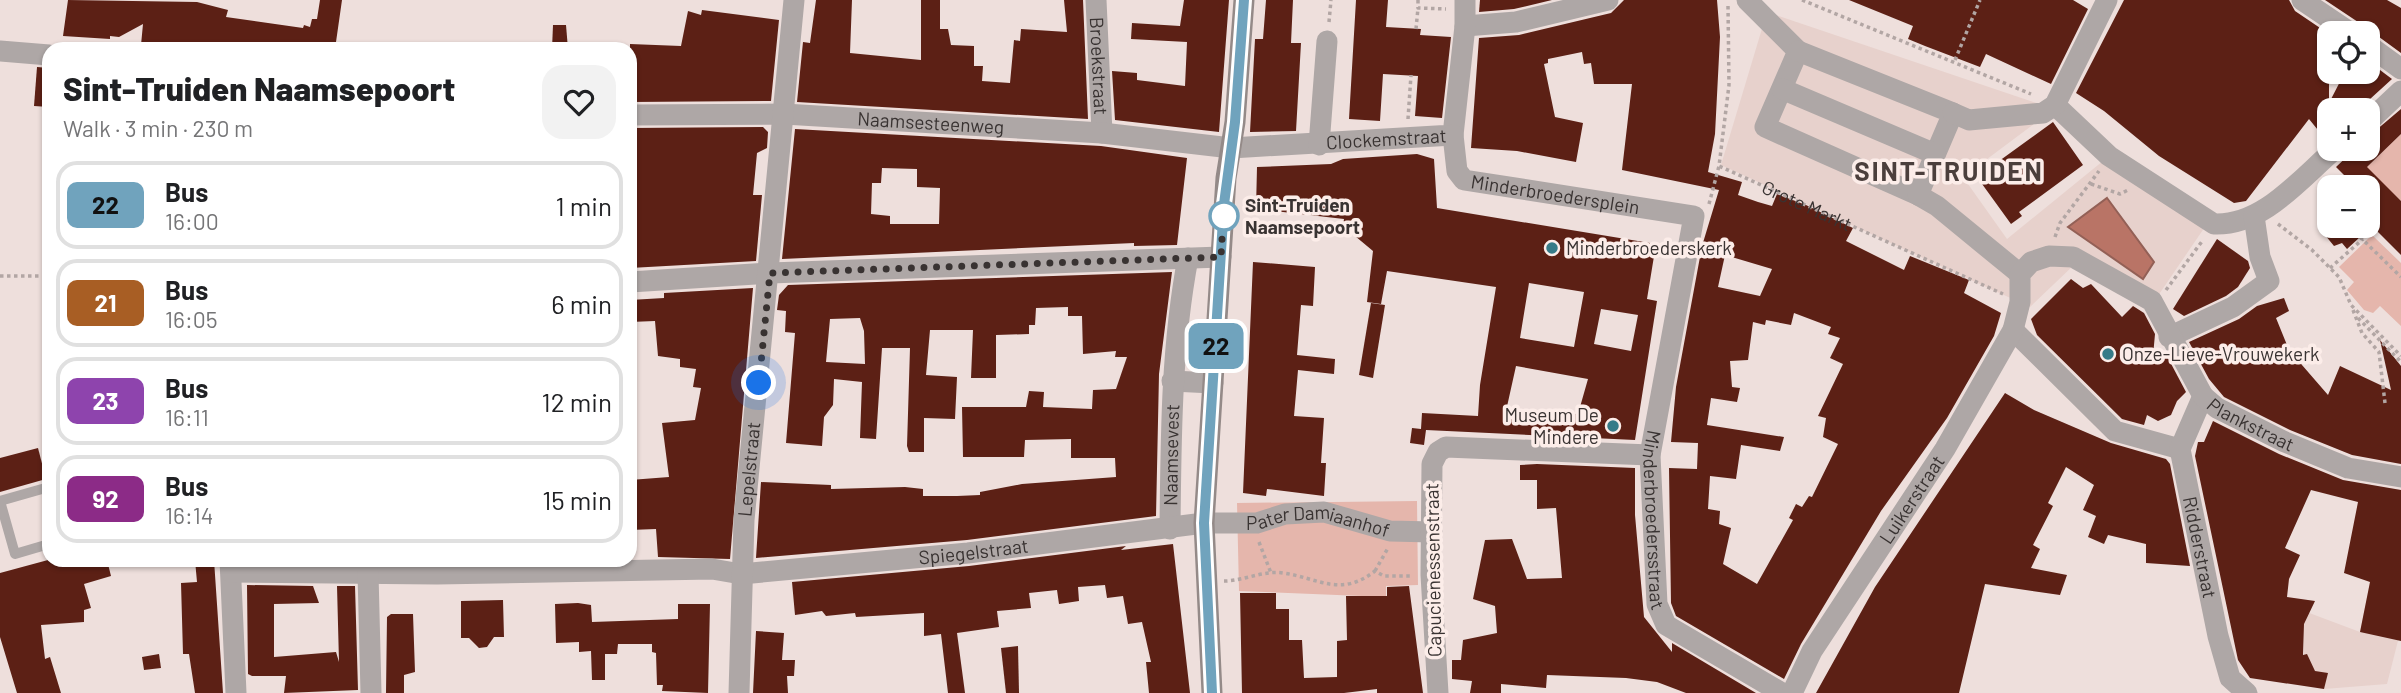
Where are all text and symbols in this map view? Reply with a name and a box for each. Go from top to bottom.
street label: Broekstraat [1086,16,1113,115]
map controls [2317,21,2380,238]
button: locate [2317,21,2380,84]
button: heart [542,65,616,139]
text: Sint-Truiden Naamsepoort [63,68,455,108]
button: + [2317,98,2380,161]
street label: Naamsesteenweg [857,106,1005,138]
text: Walk · 3 min · 230 m [63,114,253,142]
street label: Clockemstraat [1325,123,1447,153]
district label: SINT-TRUIDEN [1854,155,2044,186]
street label: Minderbroedersplein [1469,169,1641,218]
street label: Grote Markt [1759,175,1856,235]
button: − [2317,175,2380,238]
text: Bus [165,176,208,207]
text: 22 [92,190,119,219]
text: 1 min [556,190,612,221]
place label: Sint-Truiden Naamsepoort [1245,193,1360,238]
marker: Sint-Truiden Naamsepoort [1209,201,1239,231]
text: 16:00 [165,207,219,235]
place label: Minderbroederskerk [1566,236,1732,259]
marker: Minderbroederskerk [1544,240,1560,256]
text: Bus [165,274,208,305]
text: 21 [95,288,116,317]
text: 6 min [551,288,612,319]
text: 16:05 [165,305,218,333]
line badge: 22 [1184,323,1248,369]
text: 22 [1203,331,1229,360]
place label: Onze-Lieve-Vrouwekerk [2122,342,2320,365]
marker: Onze-Lieve-Vrouwekerk [2100,346,2116,362]
your location [741,365,776,400]
text: Bus [165,372,208,403]
text: 23 [92,386,119,415]
text: 12 min [542,386,612,417]
street label: Plankstraat [2203,393,2298,456]
text: 16:11 [165,403,209,431]
place label: Museum De Mindere [1504,403,1599,448]
street label: Naamsevest [1158,404,1183,506]
marker: Museum De Mindere [1605,418,1621,434]
street label: Lepelstraat [732,421,764,518]
street label: Minderbroedersstraat [1639,428,1670,613]
street label: Luikerstraat [1874,451,1949,548]
text: Bus [165,470,208,501]
street label: Capucienessenstraat [1419,483,1446,657]
text: 92 [92,484,119,513]
text: 15 min [542,484,612,515]
street label: Ridderstraat [2179,494,2222,600]
street label: Pater Damiaanhof [1246,500,1392,541]
text: 16:14 [165,501,213,529]
street label: Spiegelstraat [917,533,1030,569]

